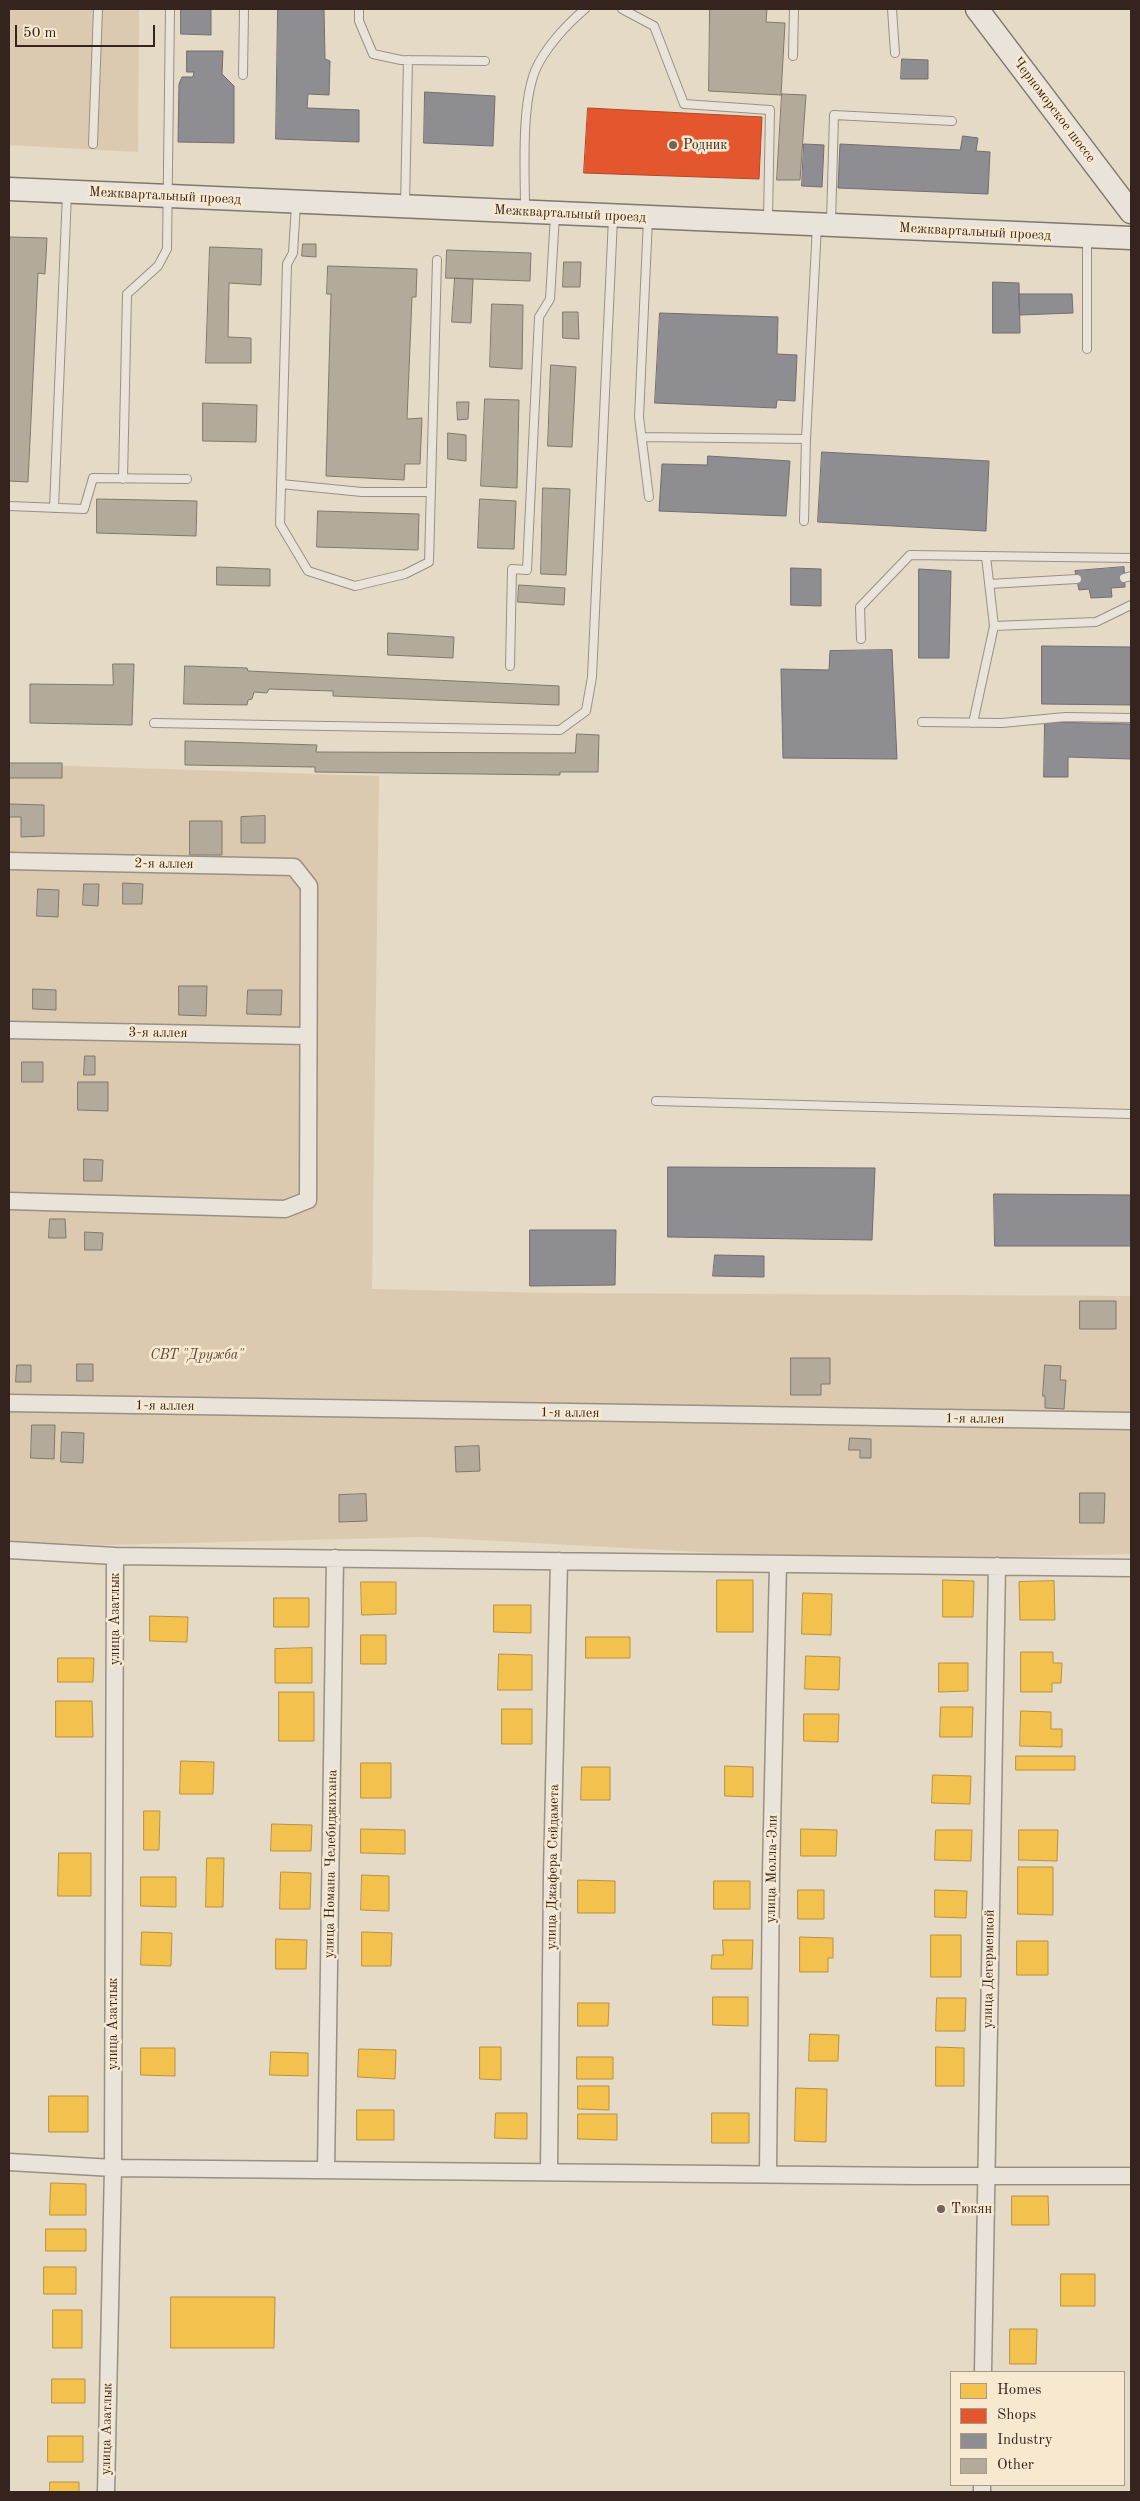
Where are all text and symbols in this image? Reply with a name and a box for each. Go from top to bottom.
scale bar [18,15,158,47]
text: 50 m [23,26,57,41]
street label: Черноморское шоссе [1009,54,1099,166]
place label: Родник [683,137,727,153]
marker: Родник [667,139,679,151]
street label: Межквартальный проезд [89,184,241,208]
street label: Межквартальный проезд [494,202,646,226]
street label: Межквартальный проезд [899,220,1051,244]
street label: 2-я аллея [134,855,194,873]
street label: 3-я аллея [128,1024,188,1042]
park label: СВТ "Дружба" [150,1347,244,1363]
street label: 1-я аллея [135,1397,195,1415]
street label: 1-я аллея [540,1404,600,1422]
street label: 1-я аллея [945,1410,1005,1428]
street label: улица Азатлык [107,1573,123,1665]
street label: улица Номана Челебиджихана [321,1769,341,1959]
street label: улица Джафера Сейдамета [543,1784,563,1950]
street label: улица Молла-Эли [763,1815,781,1923]
street label: улица Дегерменкой [980,1909,998,2029]
street label: улица Азатлык [105,1978,121,2070]
place label: Тюкян [951,2201,992,2217]
marker: Тюкян [935,2203,947,2215]
legend [950,2371,1125,2486]
street label: улица Азатлык [98,2383,116,2475]
text: Homes [997,2383,1042,2398]
text: Shops [997,2408,1036,2423]
text: Industry [997,2433,1053,2448]
text: Other [997,2458,1034,2473]

